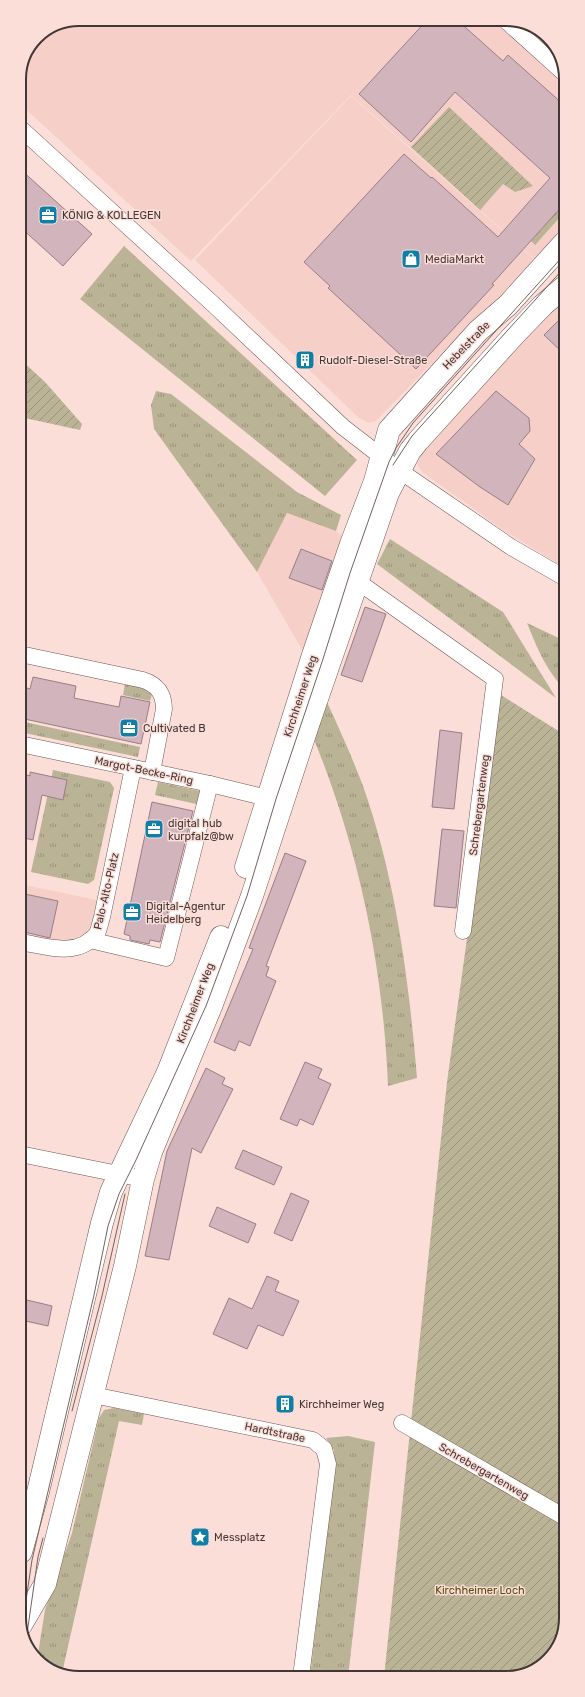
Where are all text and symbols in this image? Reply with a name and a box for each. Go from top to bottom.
office icon: KÖNIG & KOLLEGEN [37,204,59,226]
place label: KÖNIG & KOLLEGEN [62,209,161,222]
shop icon: MediaMarkt [400,248,422,270]
place label: MediaMarkt [425,253,485,266]
street label: Hebelstraße [440,318,493,372]
building icon: Rudolf-Diesel-Straße [294,349,316,371]
place label: Rudolf-Diesel-Straße [319,354,427,367]
street label: Kirchheimer Weg [281,654,320,739]
office icon: Cultivated B [118,717,140,739]
place label: Cultivated B [143,722,206,735]
street label: Margot-Becke-Ring [93,754,194,787]
street label: Schrebergartenweg [467,754,492,856]
place label: digital hub kurpfalz@bw [168,817,234,843]
office icon: digital hub kurpfalz@bw [143,818,165,840]
street label: Palo-Alto-Platz [91,851,122,931]
place label: Digital-Agentur Heidelberg [146,900,226,926]
office icon: Digital-Agentur Heidelberg [121,901,143,923]
street label: Kirchheimer Weg [174,961,217,1045]
building icon: Kirchheimer Weg [274,1393,296,1415]
place label: Kirchheimer Weg [299,1398,384,1411]
street label: Hardtstraße [243,1420,306,1445]
street label: Schrebergartenweg [436,1440,531,1503]
place icon: Messplatz [189,1526,211,1548]
place label: Messplatz [214,1531,266,1544]
park label: Kirchheimer Loch [435,1584,525,1597]

